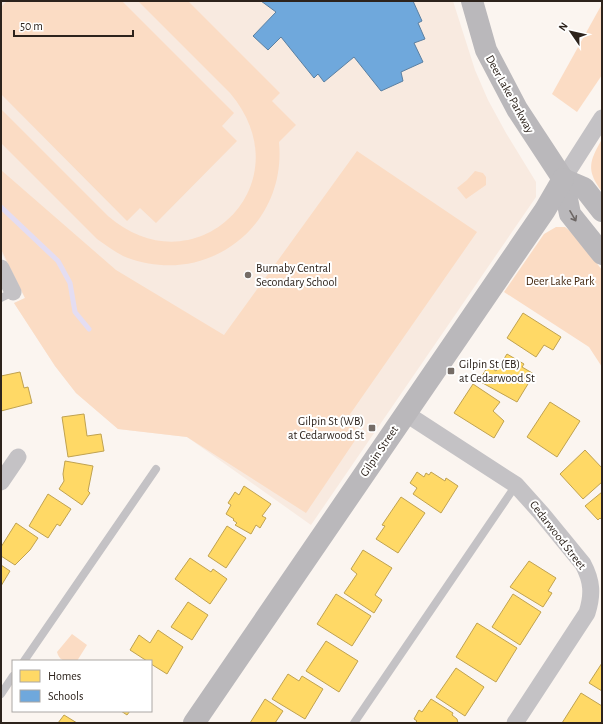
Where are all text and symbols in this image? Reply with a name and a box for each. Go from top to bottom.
scale bar [14,12,133,38]
north arrow [551,12,591,52]
text: 50 m [20,20,43,32]
text: N [556,20,570,33]
street label: Deer Lake Parkway [483,53,536,135]
one-way arrow [570,210,577,222]
place label: Burnaby Central Secondary School [256,262,337,289]
marker: Burnaby Central Secondary School [243,270,253,280]
park label: Deer Lake Park [526,275,595,287]
place label: Gilpin St (EB) at Cedarwood St [459,358,535,384]
marker: Gilpin St (EB) at Cedarwood St [446,366,456,376]
place label: Gilpin St (WB) at Cedarwood St [288,415,364,441]
street label: Gilpin Street [358,423,400,479]
marker: Gilpin St (WB) at Cedarwood St [367,423,377,433]
street label: Cedarwood Street [528,498,588,572]
legend [12,660,152,712]
text: Homes [48,670,81,682]
text: Schools [48,690,83,702]

